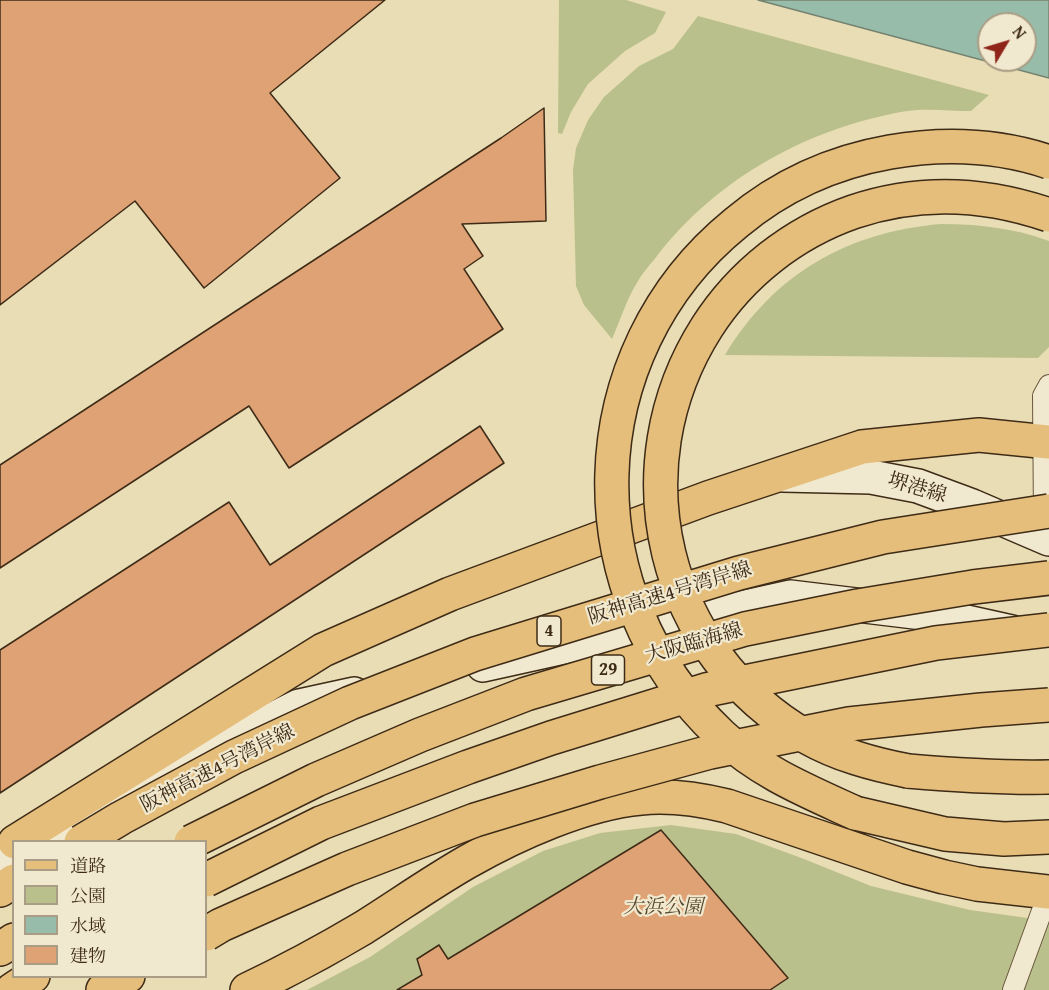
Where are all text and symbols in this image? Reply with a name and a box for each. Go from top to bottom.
north arrow [977,12,1037,72]
text: N [1007,21,1032,44]
street label: 堺港線 [885,469,949,509]
street label: 阪神高速4号湾岸線 [585,558,755,630]
road number: 4 [537,616,561,646]
street label: 大阪臨海線 [643,619,745,669]
road number: 29 [592,655,624,685]
street label: 阪神高速4号湾岸線 [137,720,299,818]
legend [12,840,207,978]
text: 道路 [70,852,106,879]
text: 公園 [70,882,106,909]
park label: 大浜公園 [623,896,703,920]
text: 水域 [70,912,106,939]
text: 建物 [70,942,106,969]

